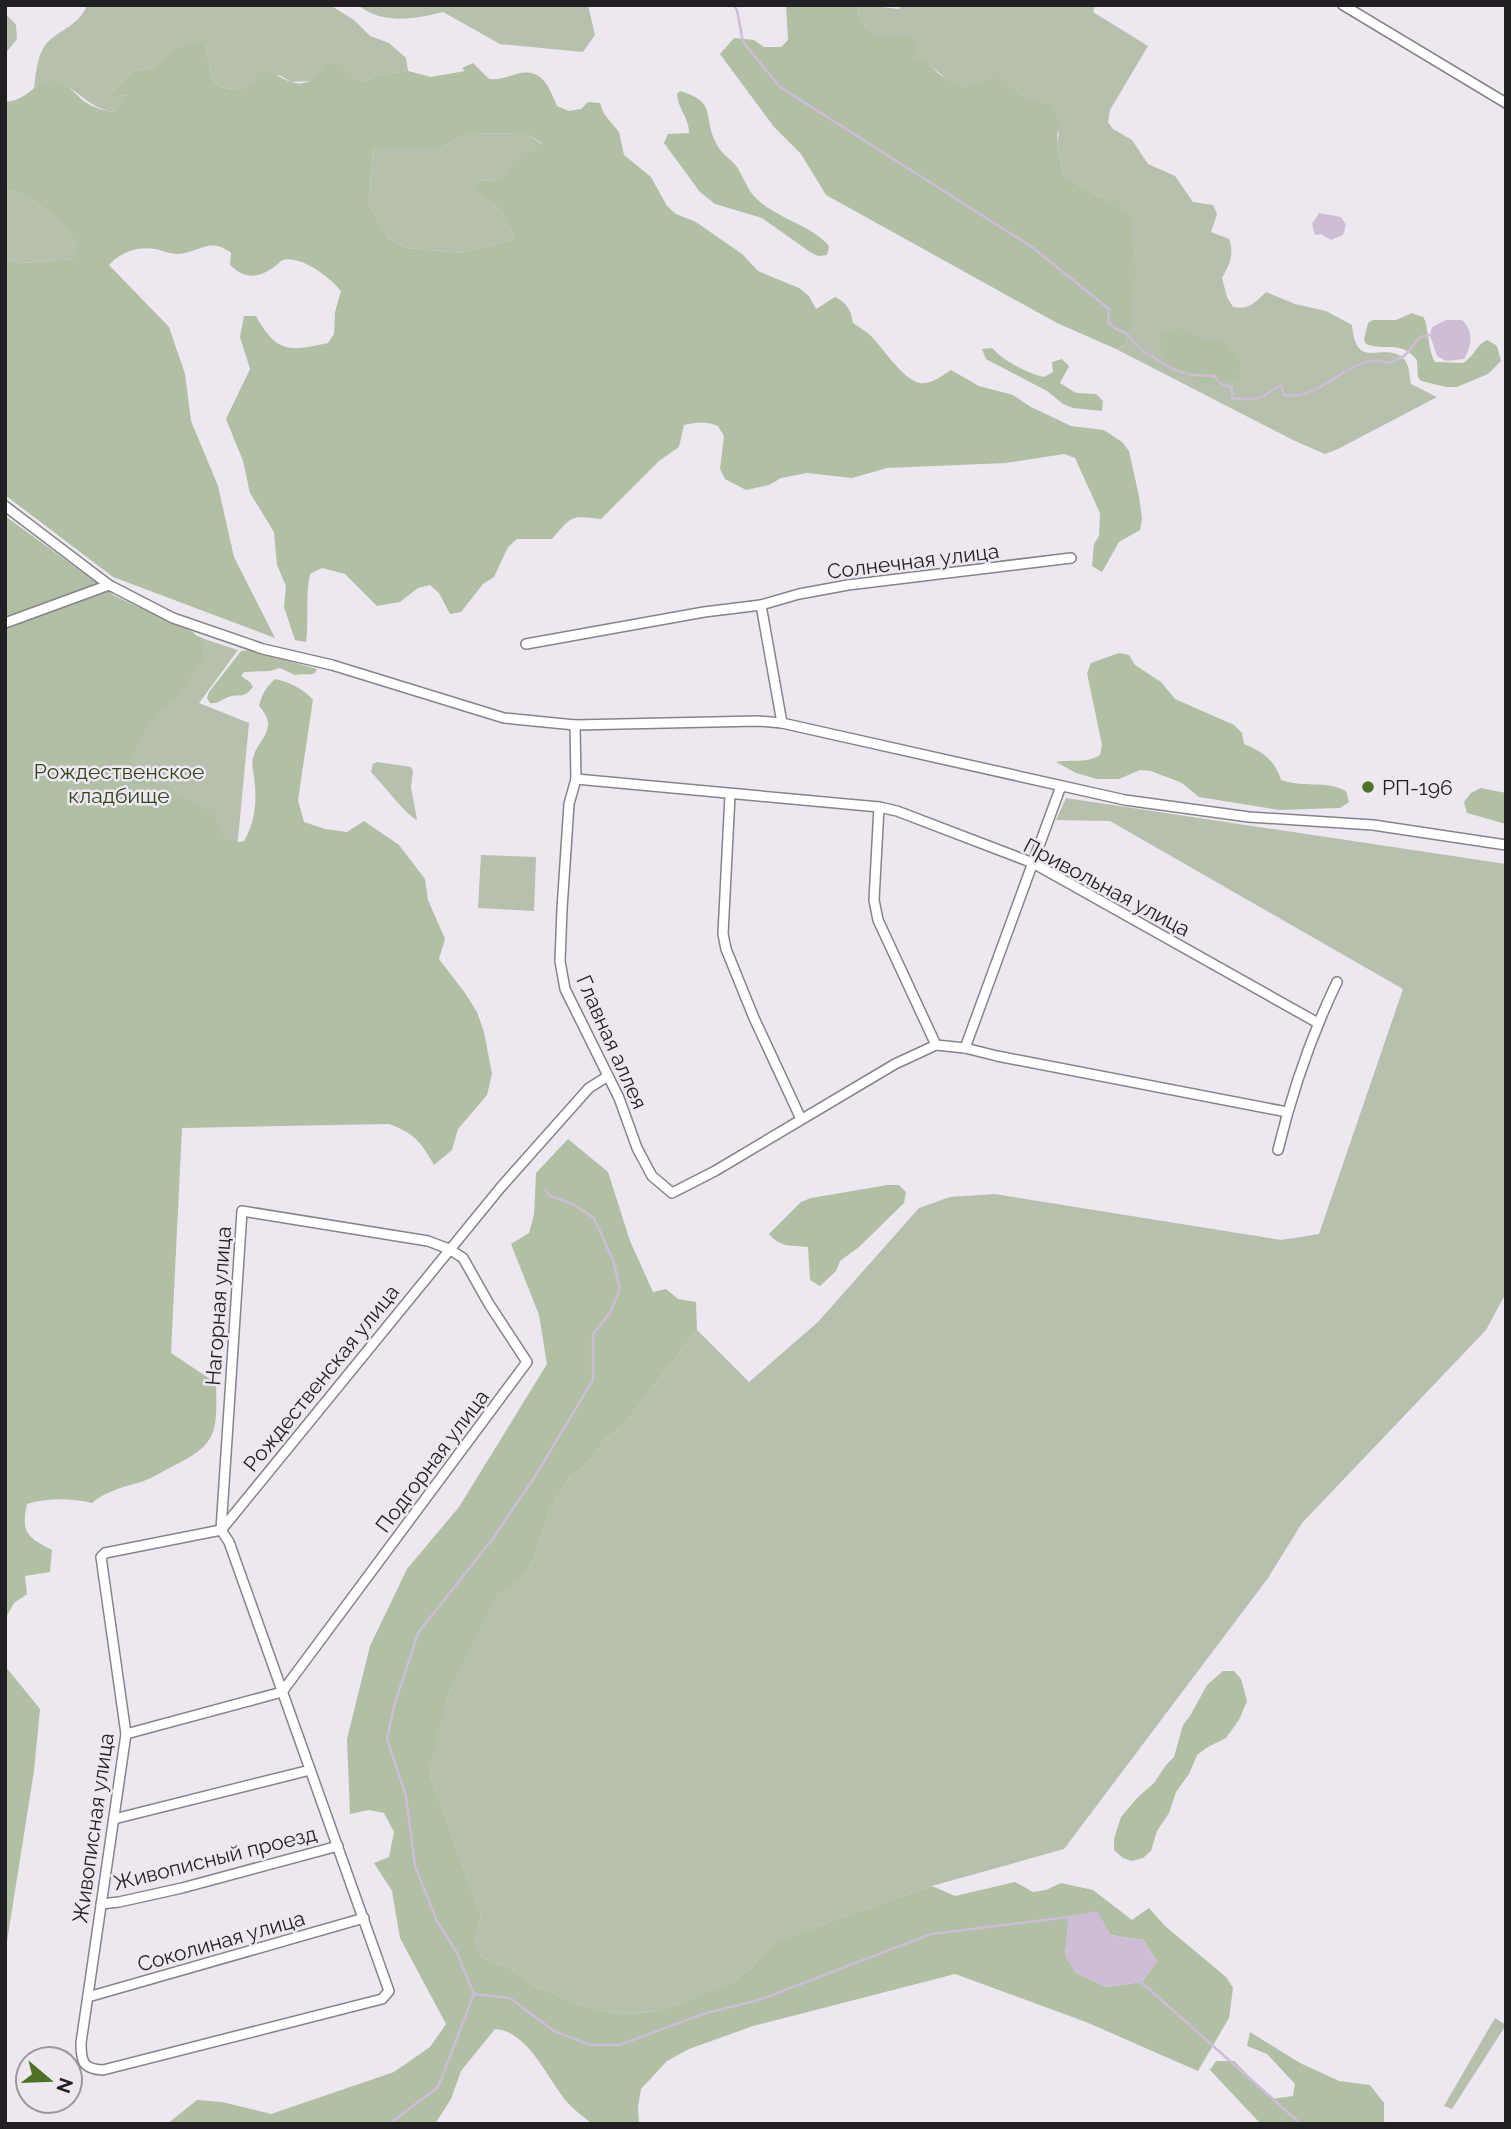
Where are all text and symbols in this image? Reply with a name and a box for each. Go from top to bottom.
street label: Солнечная улица [826,538,1000,584]
park label: Рождественское кладбище [34,759,204,808]
place label: РП-196 [1382,775,1453,800]
marker: РП-196 [1360,779,1376,795]
street label: Привольная улица [1019,833,1195,941]
street label: Главная аллея [571,971,653,1113]
street label: Нагорная улица [200,1226,236,1386]
street label: Рождественская улица [238,1280,404,1476]
street label: Подгорная улица [370,1385,494,1537]
street label: Живописная улица [67,1731,119,1925]
street label: Живописный проезд [111,1821,319,1895]
street label: Соколиная улица [134,1905,308,1977]
north arrow [14,2045,84,2115]
text: N [52,2075,78,2096]

